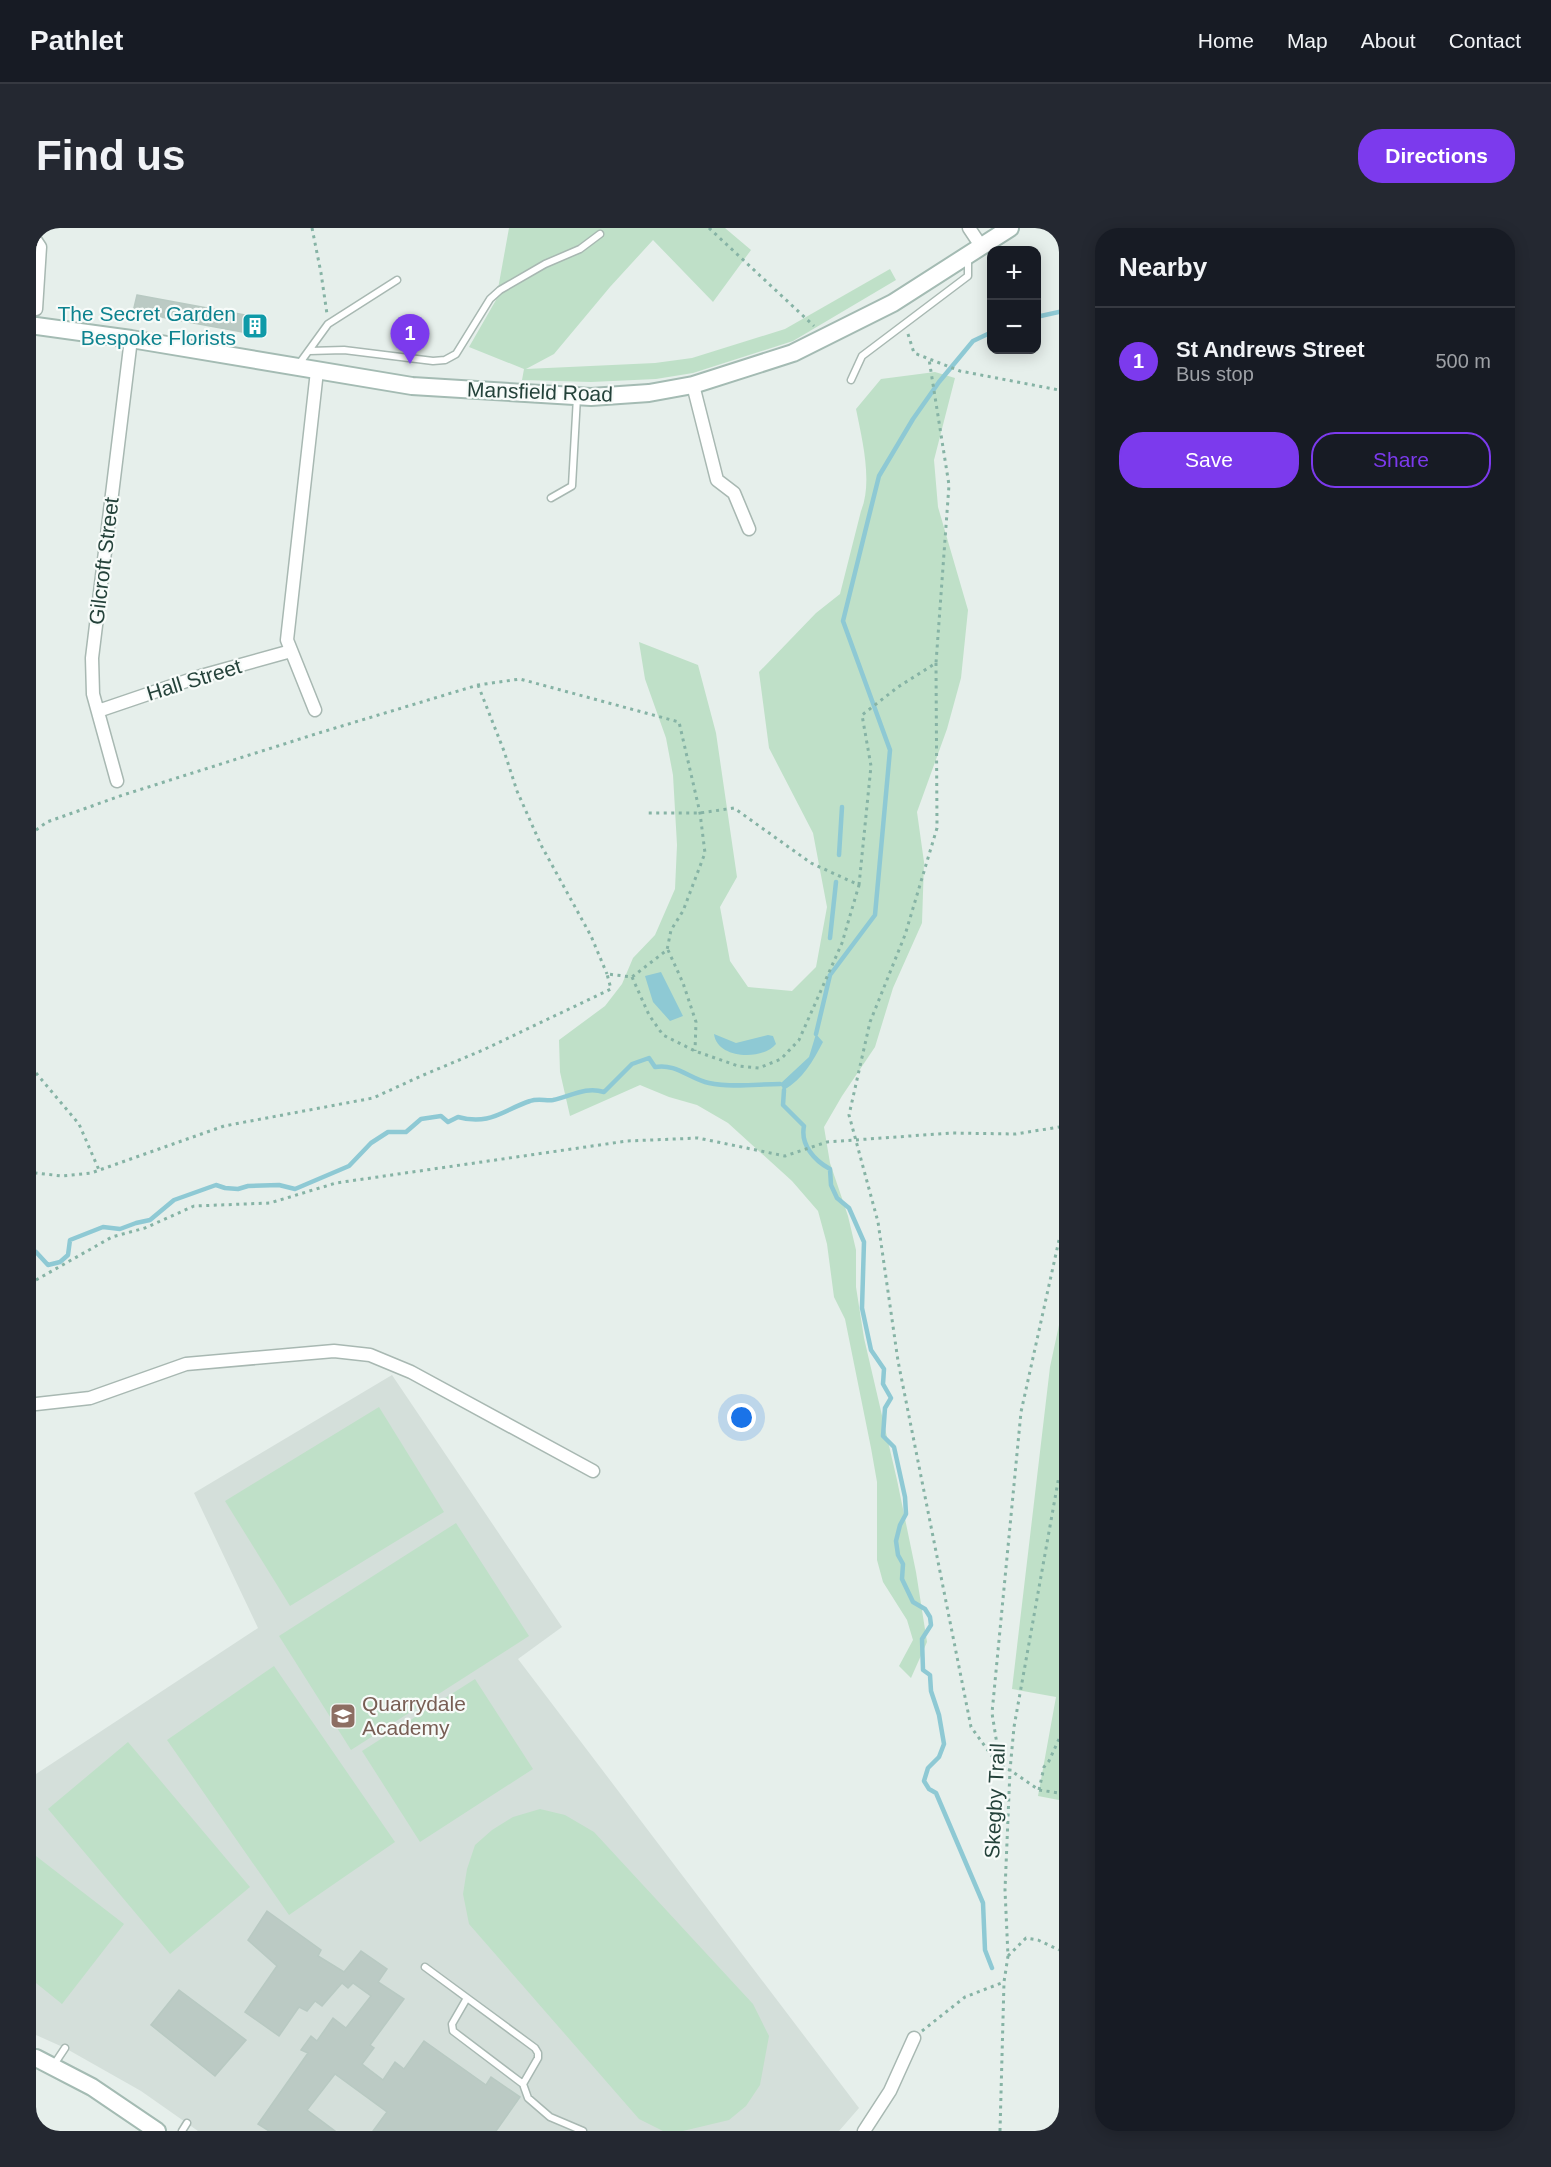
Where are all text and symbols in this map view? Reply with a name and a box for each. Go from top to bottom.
text: Pathlet [30,25,123,56]
text: Home [1198,29,1254,52]
text: Map [1287,29,1328,52]
text: About [1361,29,1416,52]
text: Contact [1449,29,1521,52]
button: Directions [1358,129,1515,183]
text: Find us [36,132,185,179]
map controls [987,246,1041,354]
button: + [987,246,1041,300]
text: Nearby [1119,252,1207,282]
button: − [987,300,1041,354]
place label: The Secret Garden Bespoke Florists [57,302,236,349]
building icon: The Secret Garden Bespoke Florists [240,311,270,341]
pin: 1 [390,314,430,364]
text: St Andrews Street [1176,337,1365,362]
text: 1 [1133,350,1144,372]
text: 500 m [1435,350,1491,372]
text: Bus stop [1176,363,1254,385]
street label: Mansfield Road [467,377,613,406]
button: Save [1119,432,1299,488]
button: Share [1311,432,1491,488]
street label: Gilcroft Street [84,496,123,626]
street label: Hall Street [144,654,244,705]
your location [727,1403,756,1432]
place label: Quarrydale Academy [362,1692,466,1739]
school or university icon: Quarrydale Academy [328,1701,358,1731]
street label: Skegby Trail [980,1743,1009,1859]

